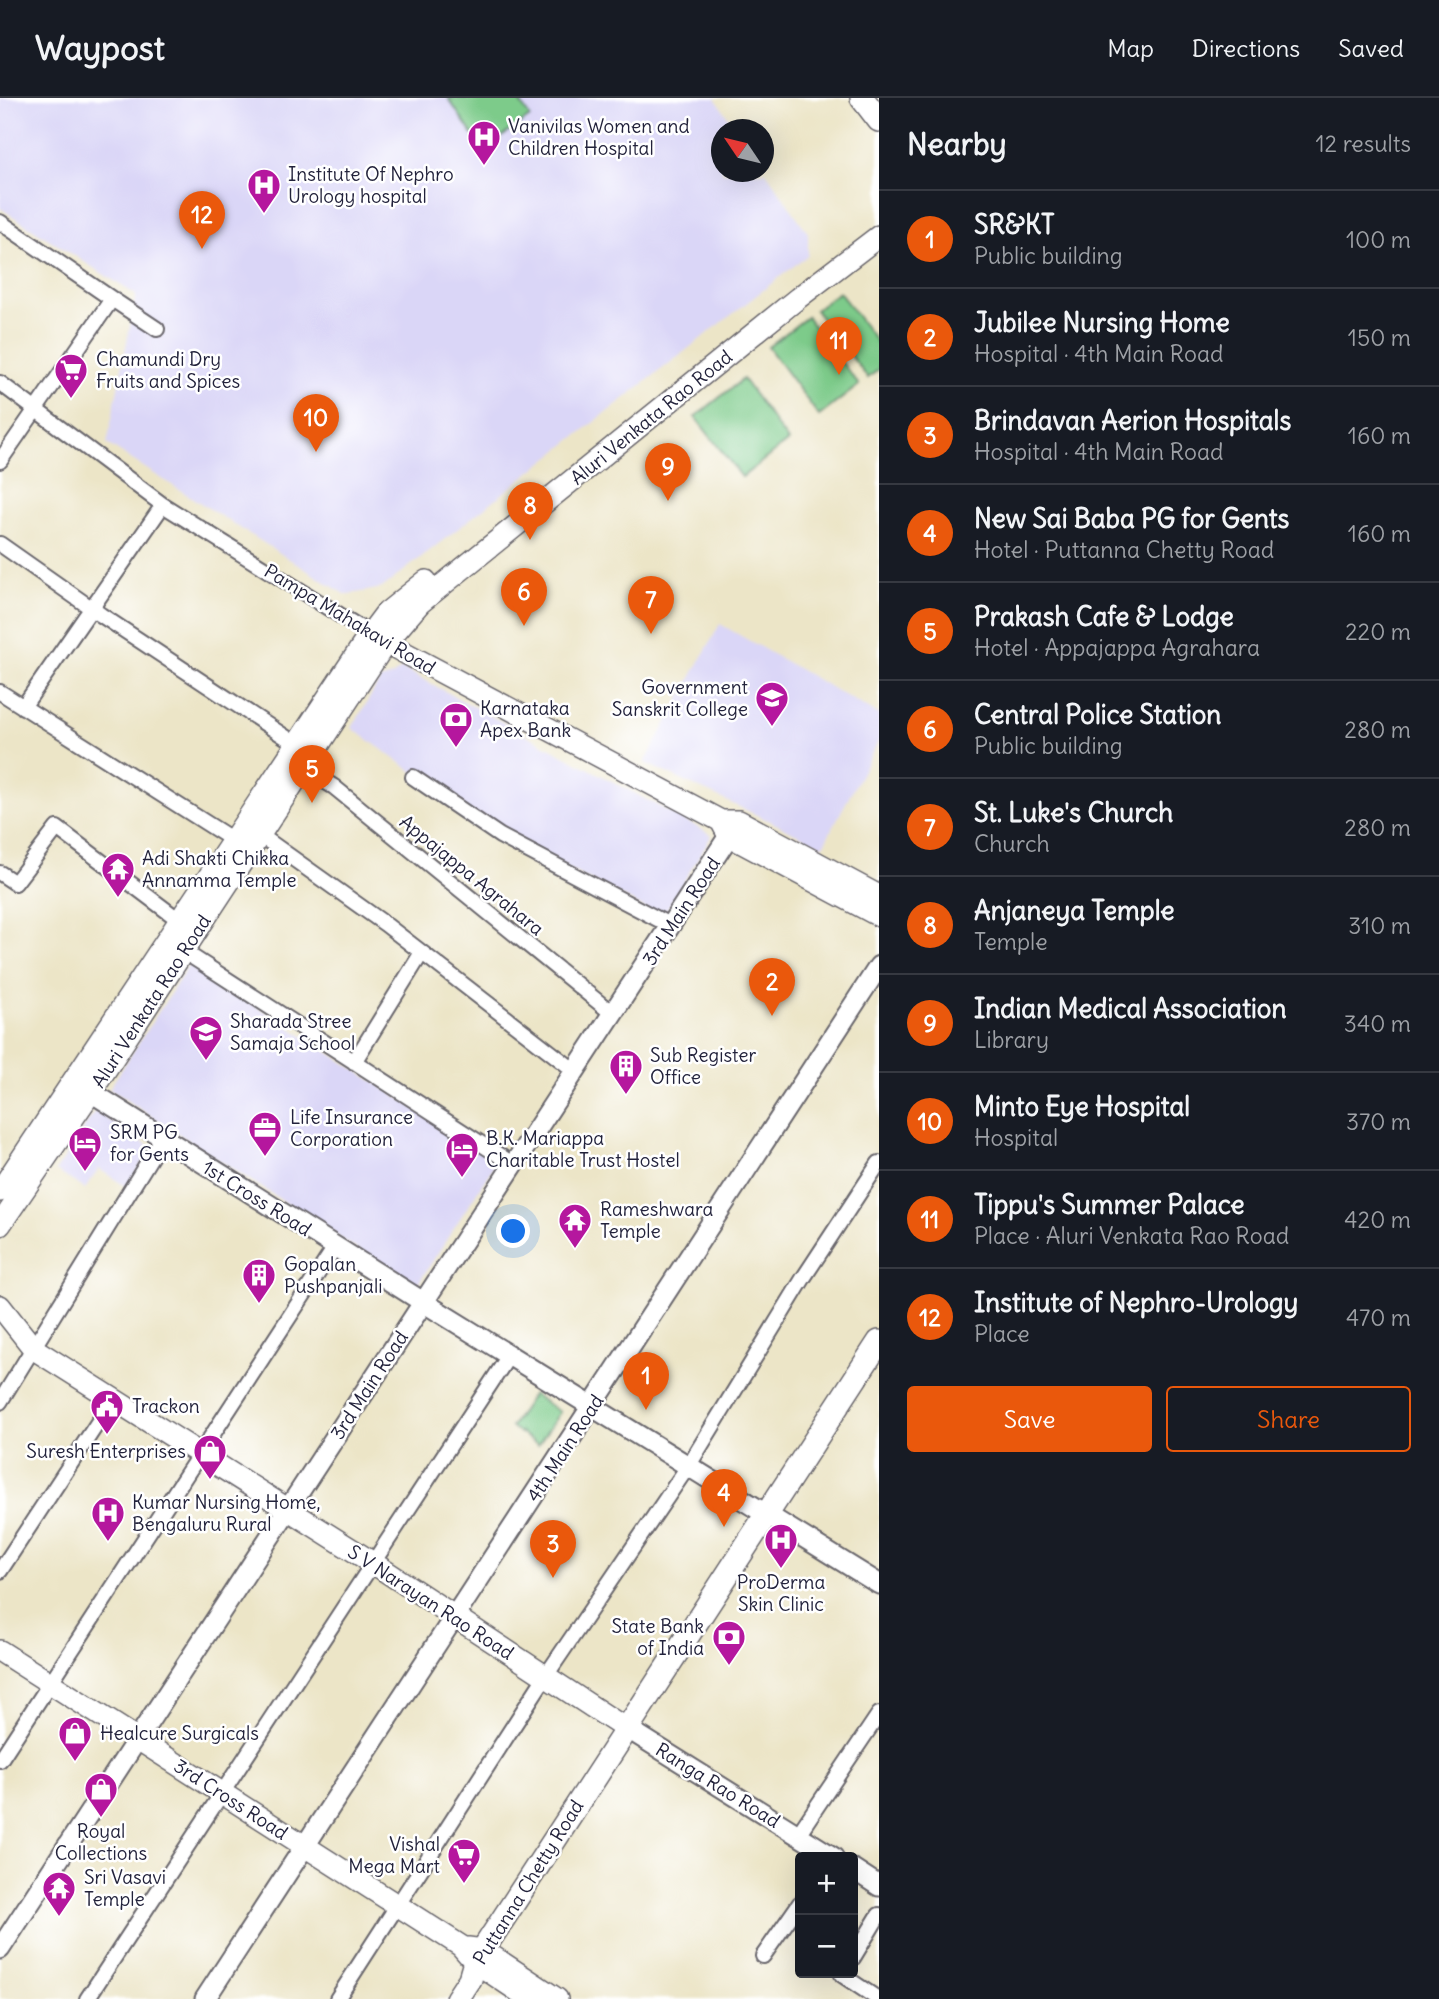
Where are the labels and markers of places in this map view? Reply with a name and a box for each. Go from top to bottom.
place label: Vanivilas Women and Children Hospital [508,114,690,160]
hospital icon: Vanivilas Women and Children Hospital [465,118,503,167]
place label: Institute Of Nephro Urology hospital [288,162,454,208]
hospital icon: Institute Of Nephro Urology hospital [245,166,283,215]
pin: 12 [179,191,225,249]
pin: 11 [816,317,862,375]
place label: Chamundi Dry Fruits and Spices [96,347,240,393]
supermarket icon: Chamundi Dry Fruits and Spices [52,351,90,400]
pin: 10 [293,394,339,452]
pin: 9 [645,443,691,501]
pin: 8 [507,482,553,540]
pin: 6 [501,568,547,626]
pin: 7 [628,576,674,634]
place label: Government Sanskrit College [612,675,748,721]
school or university icon: Government Sanskrit College [753,679,791,728]
place label: Karnataka Apex Bank [480,696,571,742]
bank icon: Karnataka Apex Bank [437,700,475,749]
pin: 5 [289,745,335,803]
place label: Adi Shakti Chikka Annamma Temple [142,846,297,892]
temple icon: Adi Shakti Chikka Annamma Temple [99,850,137,899]
pin: 2 [749,958,795,1016]
place label: Sharada Stree Samaja School [230,1009,355,1055]
school or university icon: Sharada Stree Samaja School [187,1013,225,1062]
place label: Sub Register Office [650,1043,757,1089]
building icon: Sub Register Office [607,1047,645,1096]
place label: Life Insurance Corporation [290,1105,413,1151]
office icon: Life Insurance Corporation [246,1109,284,1158]
place label: SRM PG for Gents [110,1120,189,1166]
hotel icon: SRM PG for Gents [66,1124,104,1173]
place label: B.K. Mariappa Charitable Trust Hostel [486,1126,680,1172]
hotel icon: B.K. Mariappa Charitable Trust Hostel [443,1130,481,1179]
place label: Rameshwara Temple [600,1197,714,1243]
temple icon: Rameshwara Temple [556,1201,594,1250]
place label: Gopalan Pushpanjali [284,1252,382,1298]
building icon: Gopalan Pushpanjali [240,1256,278,1305]
pin: 1 [623,1352,669,1410]
public building icon: Trackon [88,1387,126,1436]
place label: Trackon [132,1394,200,1418]
shop icon: Suresh Enterprises [191,1432,229,1481]
place label: Suresh Enterprises [26,1439,186,1463]
pin: 4 [701,1469,747,1527]
place label: Kumar Nursing Home, Bengaluru Rural [132,1490,321,1536]
hospital icon: Kumar Nursing Home, Bengaluru Rural [89,1494,127,1543]
pin: 3 [530,1520,576,1578]
hospital icon: ProDerma Skin Clinic [762,1521,800,1570]
place label: ProDerma Skin Clinic [737,1570,825,1616]
place label: State Bank of India [612,1614,704,1660]
bank icon: State Bank of India [710,1618,748,1667]
shop icon: Healcure Surgicals [56,1714,94,1763]
place label: Healcure Surgicals [100,1721,259,1745]
shop icon: Royal Collections [82,1770,120,1819]
place label: Royal Collections [55,1819,147,1865]
place label: Vishal Mega Mart [348,1832,440,1878]
supermarket icon: Vishal Mega Mart [445,1836,483,1885]
place label: Sri Vasavi Temple [84,1865,166,1911]
temple icon: Sri Vasavi Temple [40,1869,78,1918]

